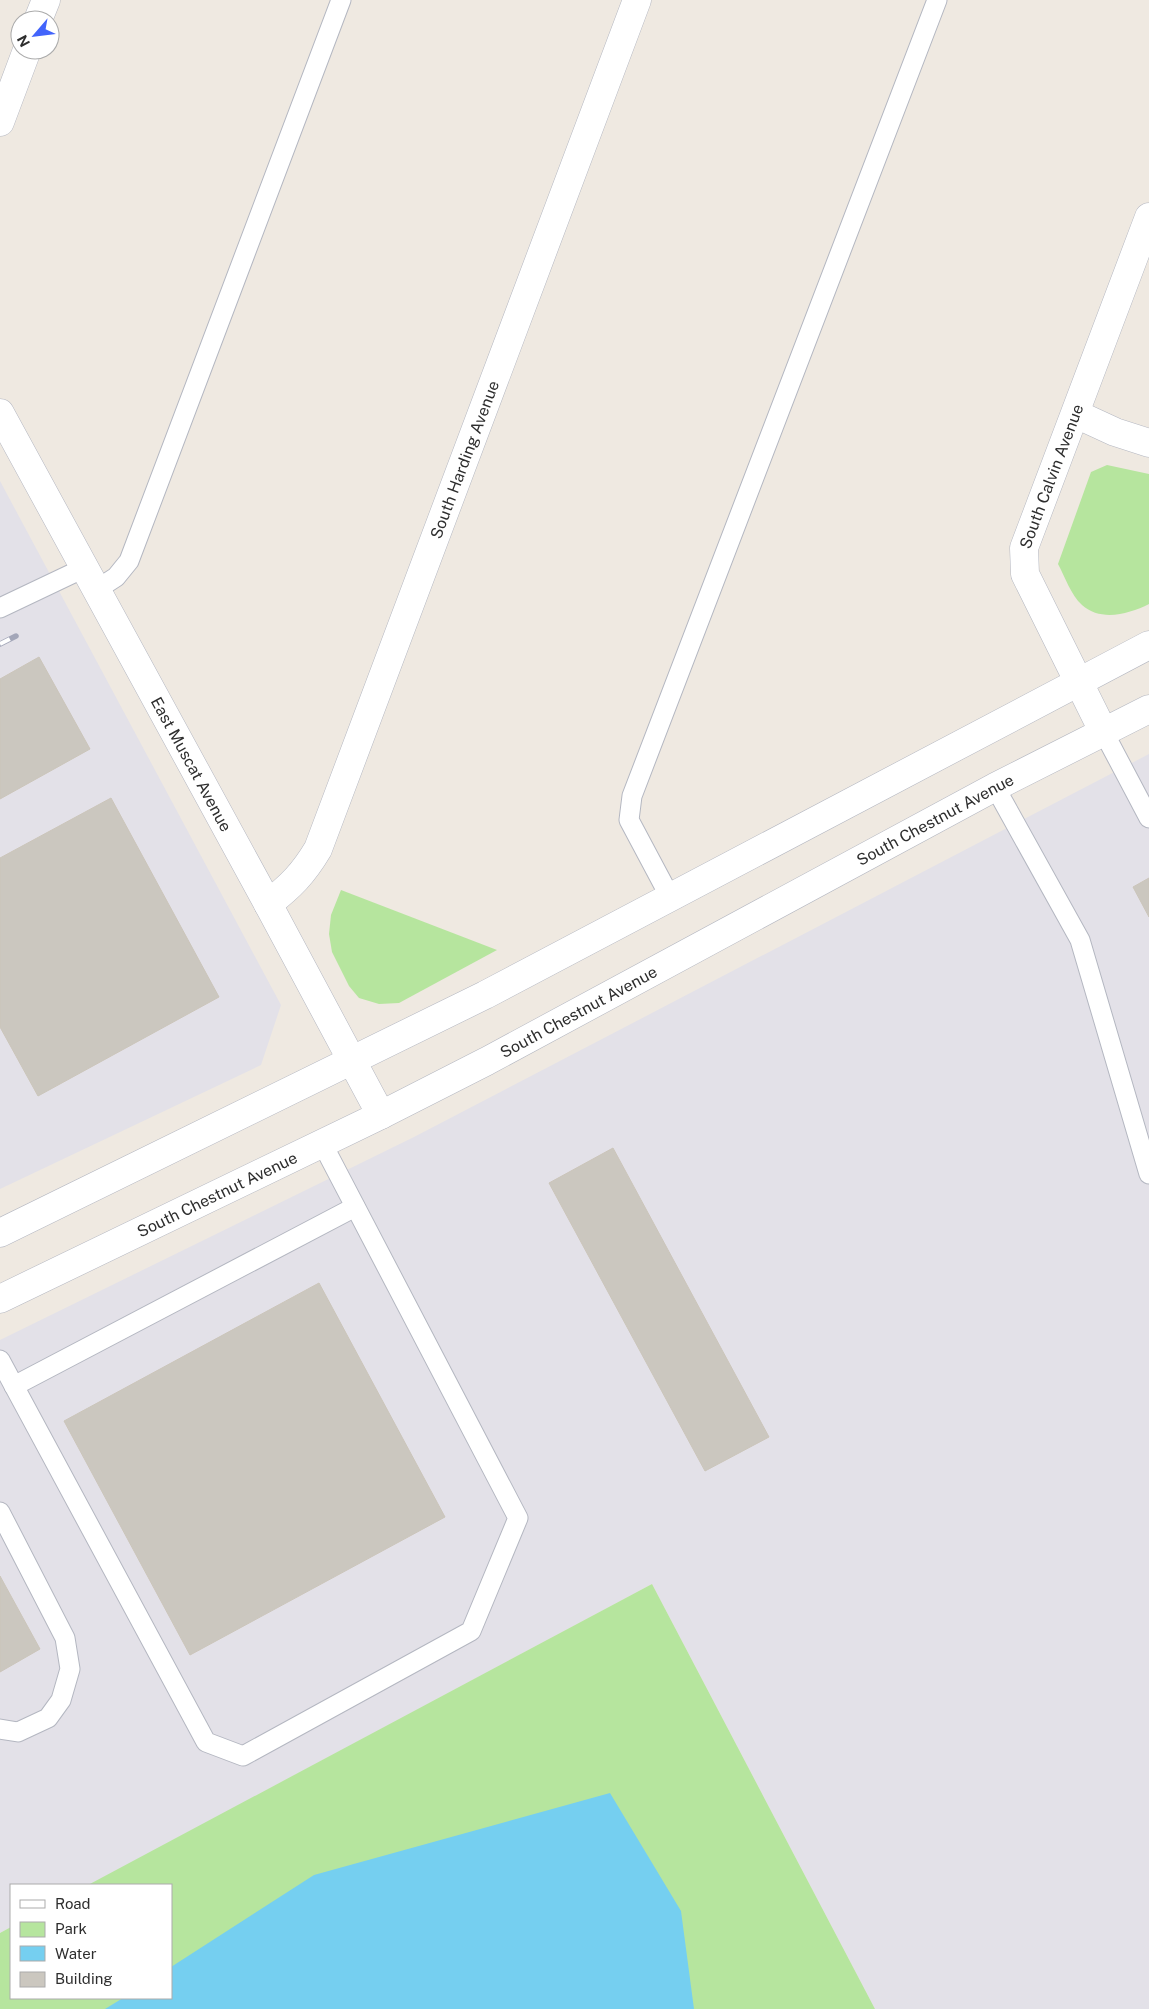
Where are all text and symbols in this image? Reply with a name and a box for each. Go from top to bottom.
north arrow [10,10,60,60]
text: N [14,33,33,50]
street label: South Harding Avenue [426,378,503,541]
street label: South Calvin Avenue [1016,402,1087,551]
street label: East Muscat Avenue [147,694,236,835]
street label: South Chestnut Avenue [853,770,1017,870]
street label: South Chestnut Avenue [497,962,660,1062]
street label: South Chestnut Avenue [134,1148,300,1241]
legend [10,1884,172,1999]
text: Road [55,1895,91,1912]
text: Park [55,1920,87,1937]
text: Water [55,1945,97,1962]
text: Building [55,1970,113,1987]

